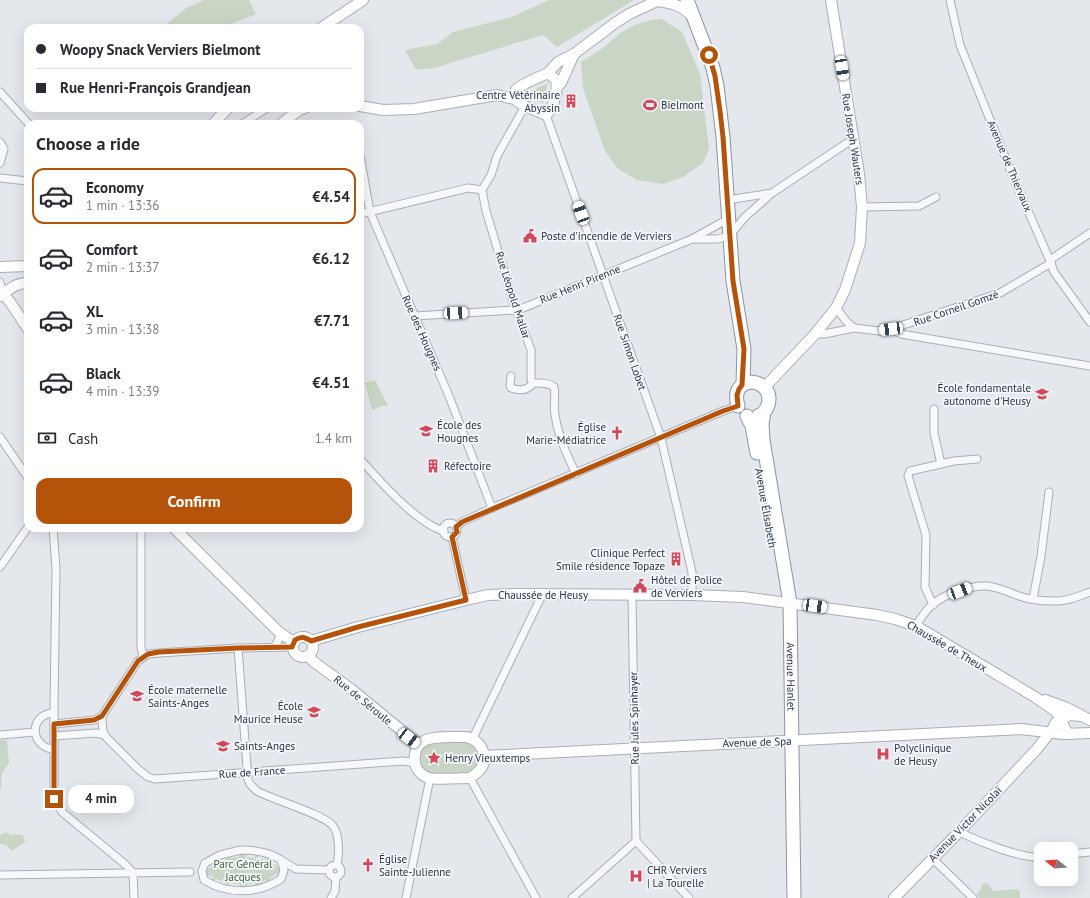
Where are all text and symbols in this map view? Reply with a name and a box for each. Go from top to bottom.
text: Woopy Snack Verviers Bielmont [60,40,260,59]
route start [700,46,718,64]
car [834,55,850,81]
text: Rue Henri-François Grandjean [60,78,251,97]
place label: Centre Vétérinaire Abyssin [476,88,560,115]
street label: Rue Joseph Wauters [839,92,867,186]
building icon: Centre Vétérinaire Abyssin [563,93,579,109]
sports icon: Bielmont [642,97,658,113]
place label: Bielmont [661,98,704,112]
street label: Avenue de Thiervaux [984,118,1036,214]
text: Choose a ride [36,132,140,155]
icon: car [38,178,74,214]
text: Economy [86,178,144,197]
text: €4.54 [312,187,350,206]
text: 1 min · 13:36 [86,197,159,214]
car [571,200,591,226]
public building icon: Poste d'incendie de Verviers [522,228,538,244]
place label: Poste d'incendie de Verviers [541,229,672,243]
icon: car [38,240,74,276]
text: Comfort [86,240,138,259]
text: €6.12 [312,249,350,268]
street label: Rue Léopold Mallar [492,250,534,341]
text: 2 min · 13:37 [86,259,159,276]
street label: Rue Henri Pirenne [538,261,623,307]
street label: Rue Corneil Gomzé [912,287,1001,329]
street label: Rue des Hougnes [399,293,445,373]
icon: car [38,302,74,338]
text: XL [86,302,103,321]
car [444,306,468,320]
text: €7.71 [314,311,350,330]
street label: Rue Simon Lobet [610,312,650,392]
text: 3 min · 13:38 [86,321,159,338]
car [878,322,904,336]
icon: car [38,364,74,400]
text: Black [86,364,121,383]
text: €4.51 [312,373,350,392]
place label: École fondamentale autonome d'Heusy [938,381,1032,408]
text: 4 min · 13:39 [86,383,159,400]
school or university icon: École fondamentale autonome d'Heusy [1034,386,1050,402]
place label: École des Hougnes [437,418,482,445]
place label: Église Marie-Médiatrice [526,420,606,447]
school or university icon: École des Hougnes [418,423,434,439]
church icon: Église Marie-Médiatrice [609,425,625,441]
icon: cash [36,427,58,449]
text: Cash [68,429,98,448]
text: 1.4 km [315,430,352,447]
building icon: Réfectoire [425,458,441,474]
place label: Réfectoire [444,459,492,473]
street label: Avenue Élisabeth [752,467,780,549]
button: Confirm [36,478,352,524]
place label: Clinique Perfect Smile résidence Topaze [556,546,665,573]
building icon: Clinique Perfect Smile résidence Topaze [668,551,684,567]
place label: Hôtel de Police de Verviers [651,573,723,600]
public building icon: Hôtel de Police de Verviers [632,578,648,594]
car [947,581,973,601]
street label: Chaussée de Heusy [498,588,589,602]
car [802,598,828,614]
street label: Chaussée de Theux [904,617,990,675]
street label: Avenue Hanlet [784,642,798,711]
street label: Rue Jules Spinhayer [626,671,642,765]
street label: Rue de Séroule [331,672,395,728]
place label: École maternelle Saints-Anges [148,683,228,710]
school or university icon: École maternelle Saints-Anges [129,688,145,704]
place label: École Maurice Heuse [234,699,303,726]
school or university icon: École Maurice Heuse [306,704,322,720]
car [396,726,422,750]
street label: Avenue de Spa [722,734,792,750]
school or university icon: Saints-Anges [215,738,231,754]
place label: Saints-Anges [234,739,296,753]
place label: Polyclinique de Heusy [894,741,952,768]
hospital icon: Polyclinique de Heusy [875,746,891,762]
place icon: Henry Vieuxtemps [426,750,442,766]
place label: Henry Vieuxtemps [445,751,531,765]
street label: Rue de France [218,763,286,781]
street label: Avenue Victor Nicolaï [925,782,1005,865]
callout: 4 min [68,785,134,813]
route end [45,790,63,808]
text: 4 min [85,790,117,807]
north arrow [1034,842,1078,886]
map controls [1034,842,1078,886]
place label: Église Sainte-Julienne [379,852,451,879]
park label: Parc Général Jacques [214,857,273,884]
church icon: Église Sainte-Julienne [360,857,376,873]
place label: CHR Verviers | La Tourelle [647,863,707,890]
hospital icon: CHR Verviers | La Tourelle [628,868,644,884]

